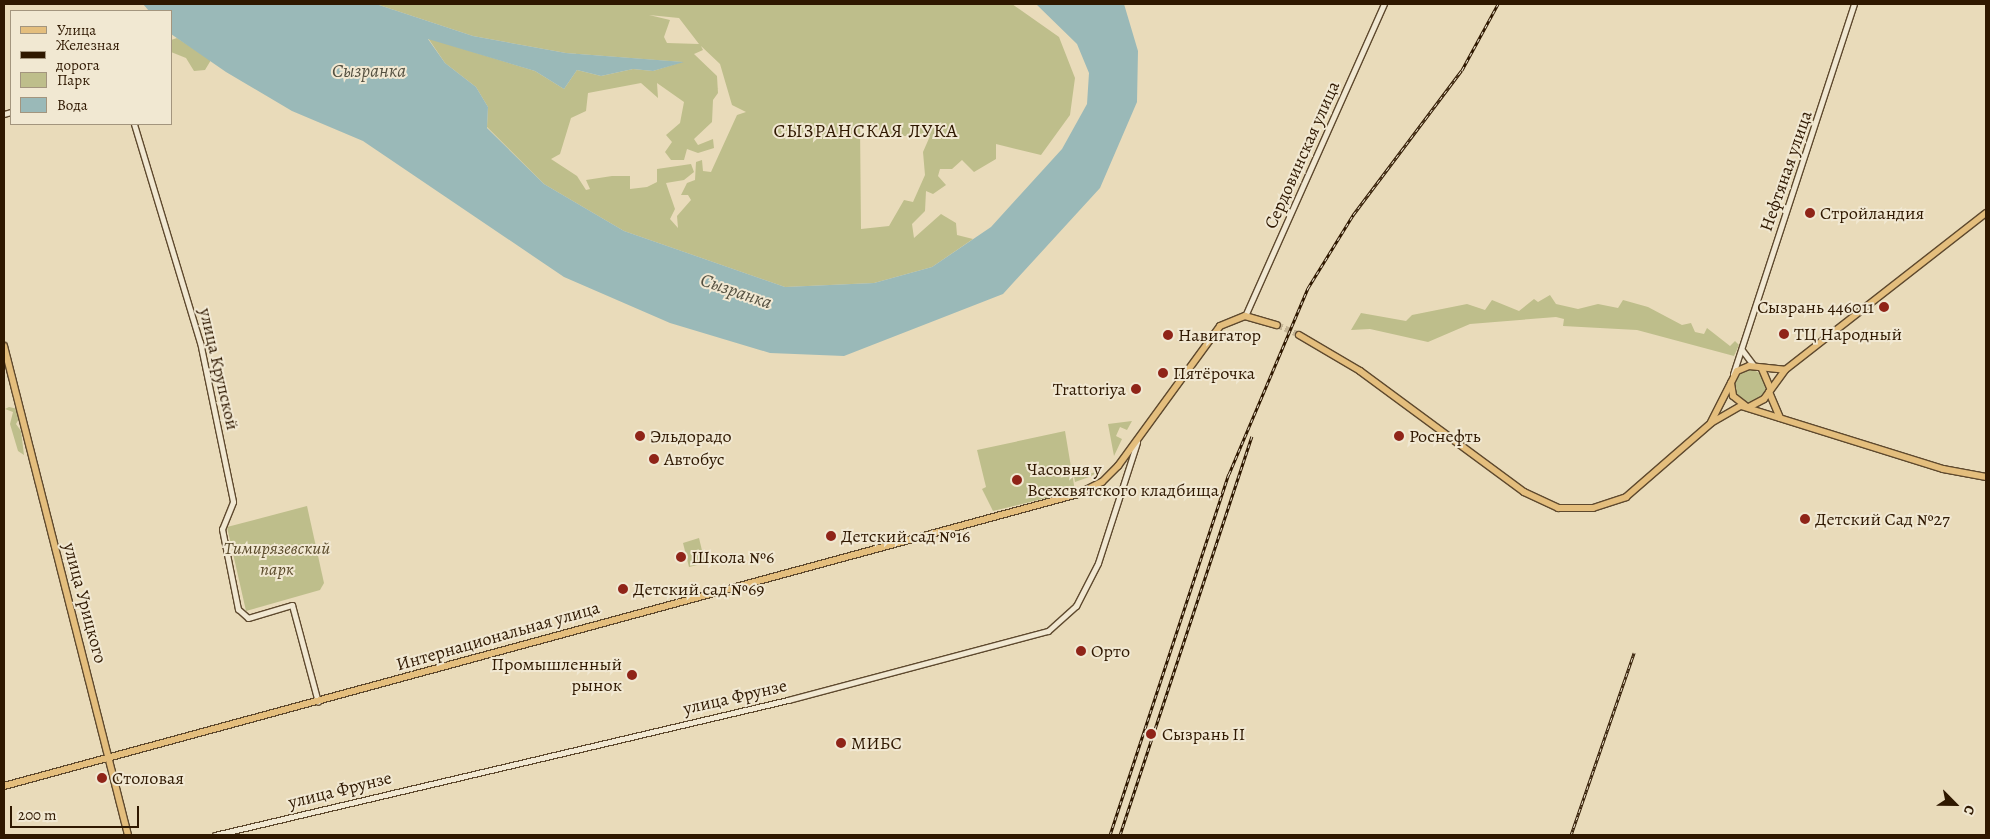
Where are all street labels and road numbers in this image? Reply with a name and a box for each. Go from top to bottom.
street label: Сердовинская улица [1260,78,1344,232]
street label: Нефтяная улица [1755,108,1817,234]
street label: улица Крупской [194,306,244,432]
street label: улица Урицкого [59,540,111,666]
street label: Интернациональная улица [394,597,602,675]
street label: улица Фрунзе [681,675,789,719]
street label: улица Фрунзе [286,767,394,813]

